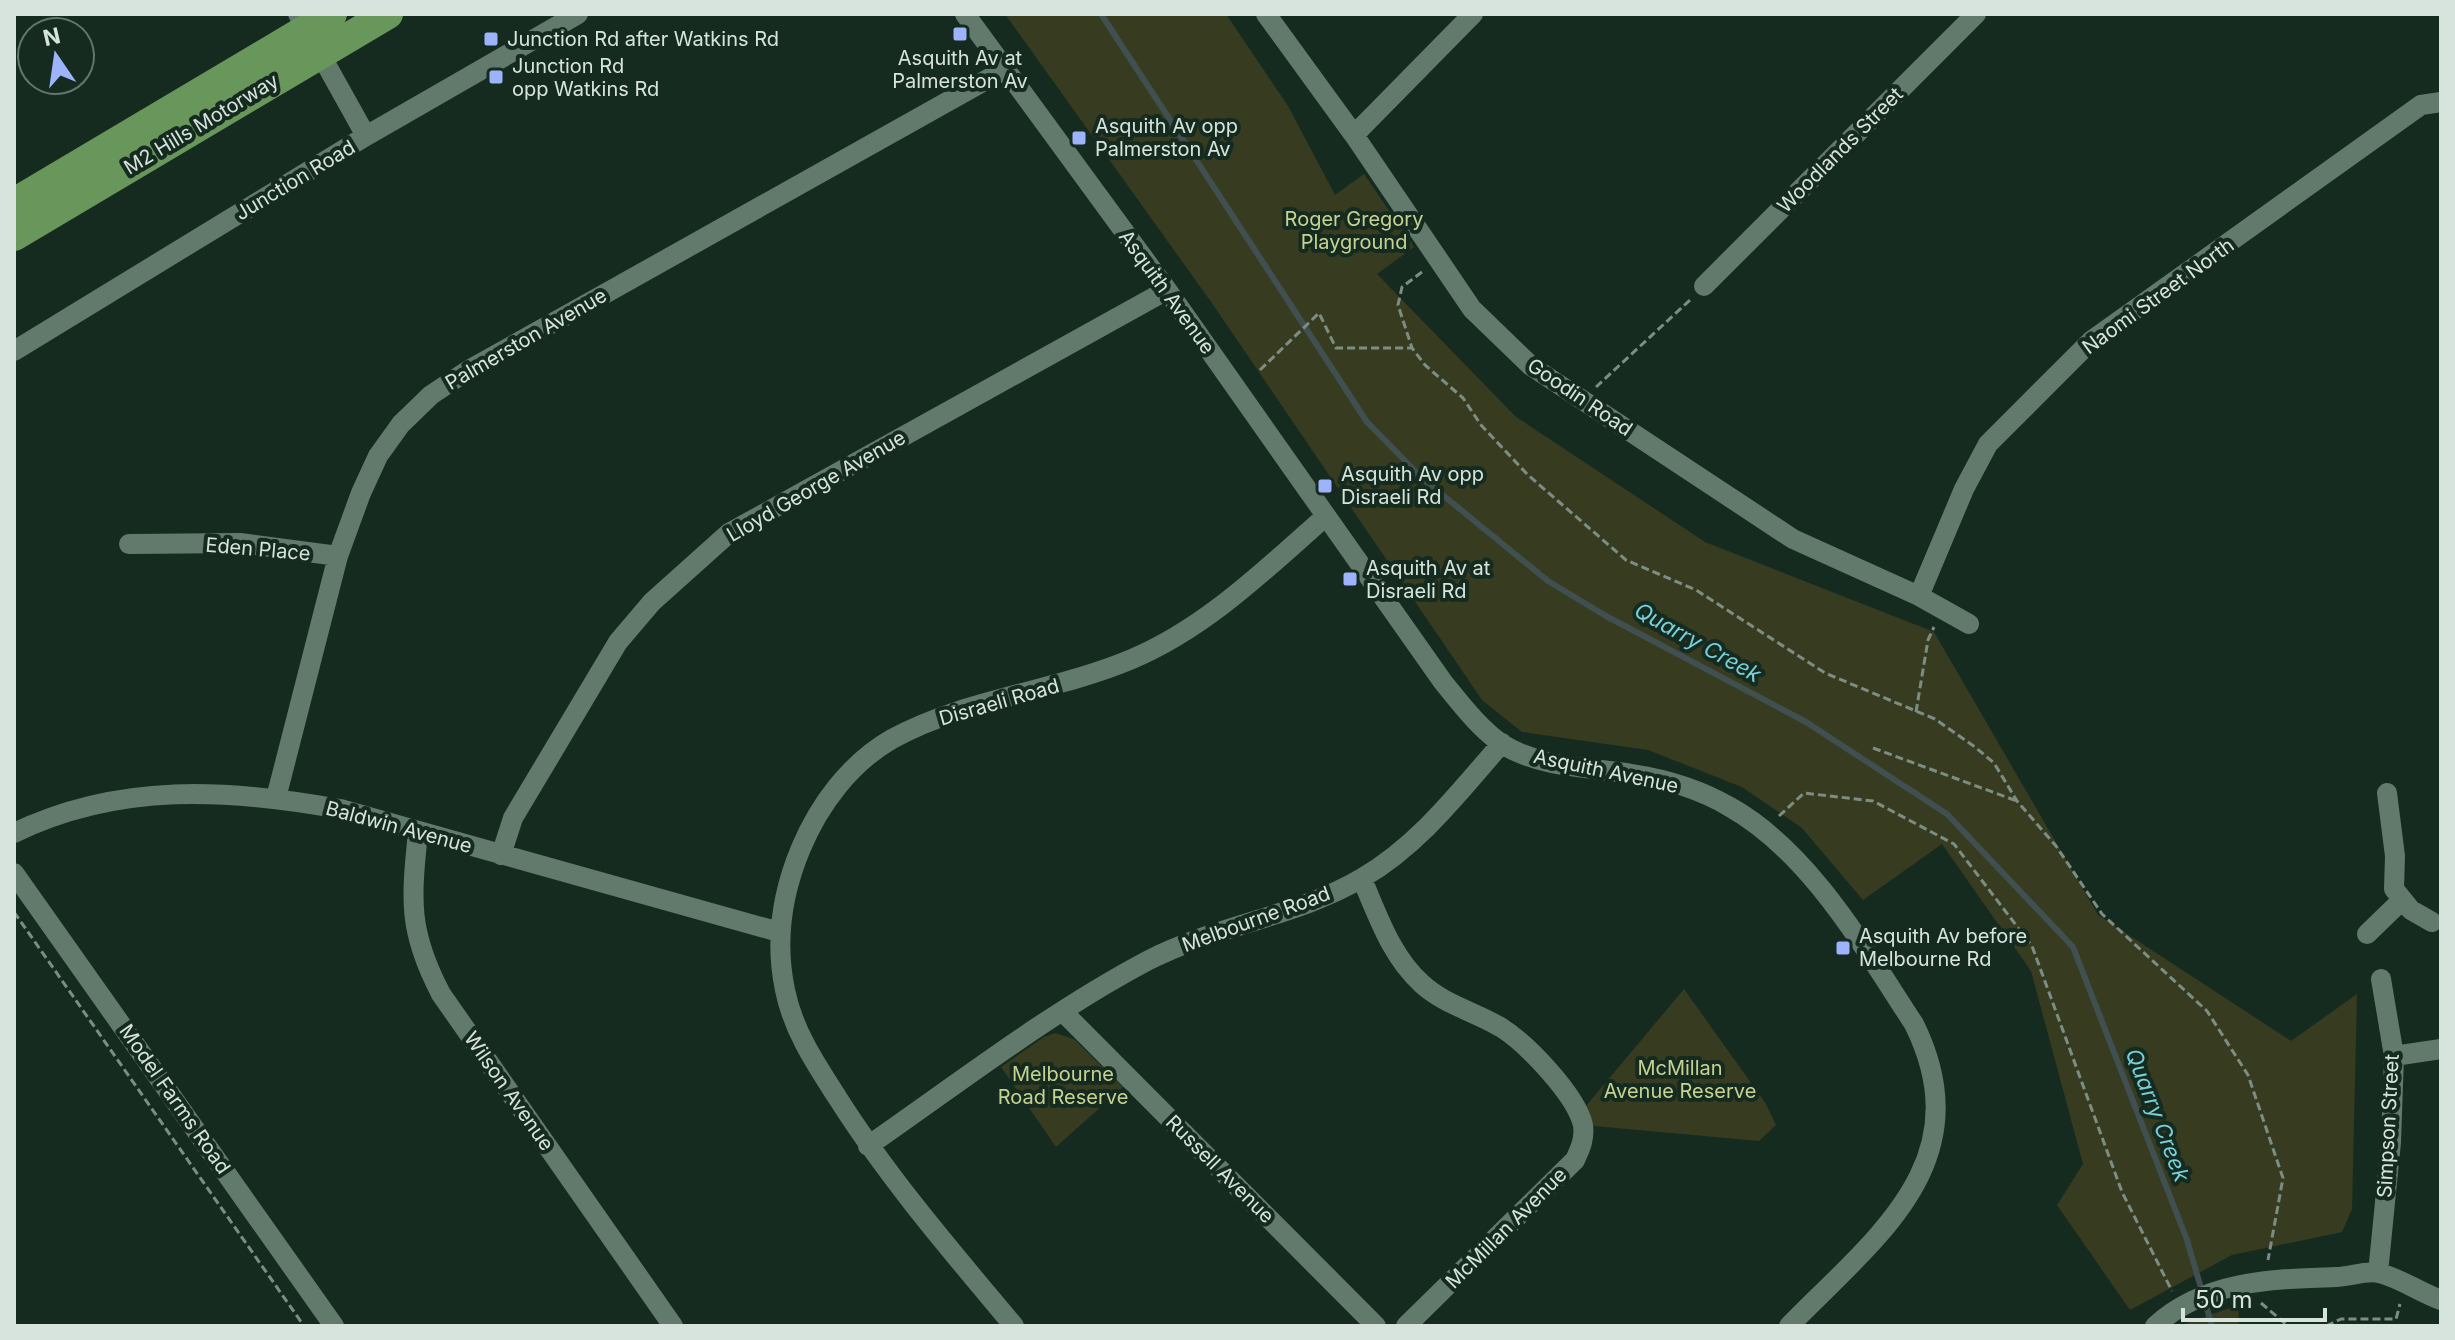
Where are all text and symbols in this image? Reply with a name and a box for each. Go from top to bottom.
north arrow [16,16,96,96]
text: N [40,22,63,51]
marker: Asquith Av at Palmerston Av [951,25,969,43]
place label: Junction Rd after Watkins Rd [507,27,779,51]
marker: Junction Rd after Watkins Rd [482,30,500,48]
place label: Asquith Av at Palmerston Av [892,46,1028,93]
place label: Junction Rd opp Watkins Rd [512,54,659,101]
street label: M2 Hills Motorway [119,68,283,180]
marker: Junction Rd opp Watkins Rd [487,68,505,86]
street label: Woodlands Street [1772,82,1908,218]
place label: Asquith Av opp Palmerston Av [1095,114,1238,161]
marker: Asquith Av opp Palmerston Av [1070,129,1088,147]
street label: Junction Road [231,135,359,225]
park label: Roger Gregory Playground [1285,207,1423,254]
street label: Asquith Avenue [1114,225,1220,359]
street label: Naomi Street North [2077,233,2239,359]
street label: Palmerston Avenue [441,283,611,395]
street label: Goodin Road [1523,353,1637,441]
street label: Lloyd George Avenue [723,425,909,547]
place label: Asquith Av opp Disraeli Rd [1341,462,1484,509]
marker: Asquith Av opp Disraeli Rd [1316,477,1334,495]
street label: Eden Place [204,532,312,566]
place label: Asquith Av at Disraeli Rd [1366,556,1491,603]
marker: Asquith Av at Disraeli Rd [1341,570,1359,588]
water label: Quarry Creek [1630,597,1767,688]
street label: Disraeli Road [936,673,1062,731]
street label: Asquith Avenue [1531,744,1681,798]
street label: Baldwin Avenue [323,796,475,858]
street label: Melbourne Road [1179,881,1333,957]
place label: Asquith Av before Melbourne Rd [1859,924,2027,971]
marker: Asquith Av before Melbourne Rd [1834,939,1852,957]
street label: Model Farms Road [114,1020,236,1178]
street label: Wilson Avenue [459,1027,559,1155]
water label: Quarry Creek [2121,1045,2196,1186]
street label: Simpson Street [2372,1053,2404,1198]
park label: McMillan Avenue Reserve [1604,1056,1756,1103]
park label: Melbourne Road Reserve [998,1062,1128,1109]
street label: Russell Avenue [1161,1110,1279,1228]
street label: McMillan Avenue [1441,1163,1571,1293]
scale bar [2183,1272,2325,1322]
text: 50 m [2195,1285,2253,1314]

